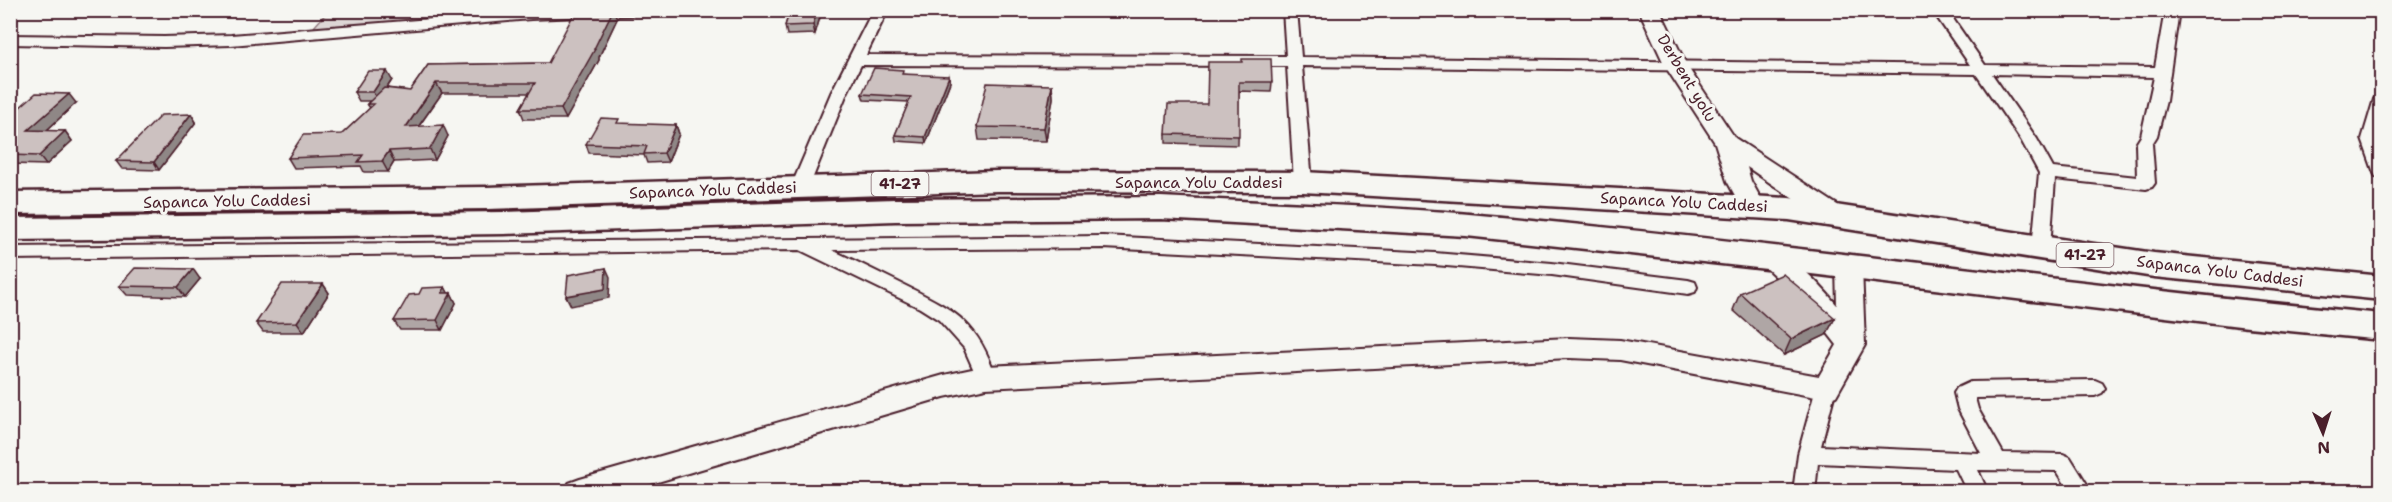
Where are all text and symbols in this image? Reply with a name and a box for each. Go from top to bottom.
street label: Derbent yolu [1653,30,1721,126]
road number: 41-27 [872,172,928,196]
street label: Sapanca Yolu Caddesi [1115,172,1283,193]
street label: Sapanca Yolu Caddesi [629,177,797,203]
street label: Sapanca Yolu Caddesi [1600,187,1768,217]
street label: Sapanca Yolu Caddesi [143,189,311,213]
road number: 41-27 [2056,243,2114,267]
street label: Sapanca Yolu Caddesi [2135,250,2305,292]
north arrow [2293,403,2353,463]
text: N [2317,437,2331,458]

